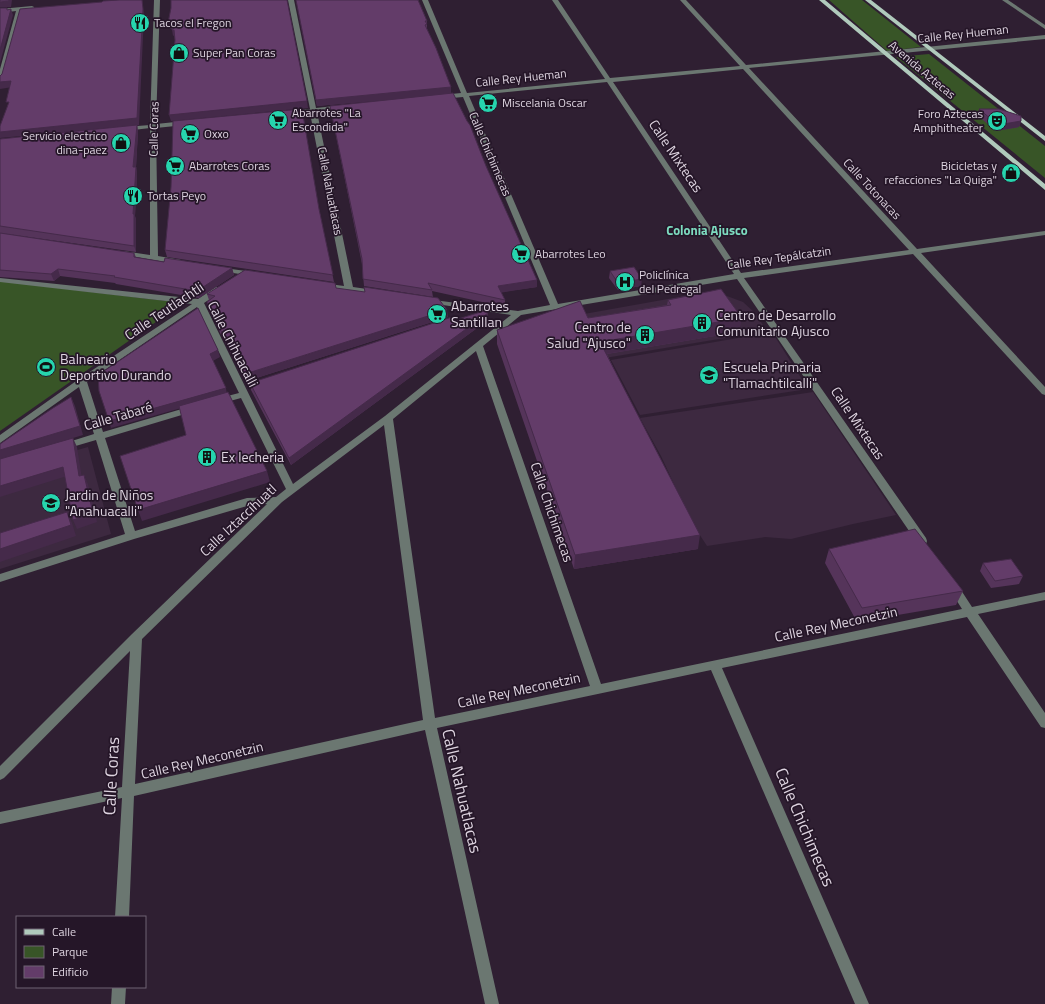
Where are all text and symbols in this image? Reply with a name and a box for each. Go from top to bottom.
restaurant icon: Tacos el Fregon [129,12,151,34]
place label: Tacos el Fregon [154,13,232,32]
street label: Calle Rey Hueman [916,19,1009,48]
street label: Avenida Aztecas [885,36,960,104]
shop icon: Super Pan Coras [168,42,190,64]
place label: Super Pan Coras [193,43,276,62]
street label: Calle Rey Hueman [474,63,567,92]
supermarket icon: Miscelania Oscar [477,92,499,114]
place label: Miscelania Oscar [502,93,587,112]
street label: Calle Coras [144,101,163,157]
place label: Abarrotes "La Escondida" [292,103,361,136]
place label: Foro Aztecas Amphitheater [913,104,983,137]
supermarket icon: Abarrotes "La Escondida" [267,109,289,131]
street label: Calle Chichimecas [464,109,517,199]
theatre icon: Foro Aztecas Amphitheater [986,110,1008,132]
street label: Calle Mixtecas [644,115,709,196]
supermarket icon: Oxxo [179,123,201,145]
place label: Oxxo [204,124,229,143]
place label: Servicio electrico dina-paez [22,126,107,159]
shop icon: Servicio electrico dina-paez [110,132,132,154]
street label: Calle Nahuatlacas [313,145,348,237]
street label: Calle Totonacas [839,154,906,224]
supermarket icon: Abarrotes Coras [164,155,186,177]
place label: Abarrotes Coras [189,156,270,175]
place label: Bicicletas y refacciones "La Quiga" [884,156,997,189]
shop icon: Bicicletas y refacciones "La Quiga" [1000,162,1022,184]
restaurant icon: Tortas Peyo [122,185,144,207]
place label: Tortas Peyo [147,186,206,205]
district label: Colonia Ajusco [666,220,748,240]
street label: Calle Rey Tepálcatzin [726,241,832,274]
supermarket icon: Abarrotes Leo [510,243,532,265]
place label: Abarrotes Leo [535,244,606,263]
place label: Policlínica del Pedregal [639,265,701,298]
hospital icon: Policlínica del Pedregal [614,271,636,293]
street label: Calle Teutlachtli [120,276,208,345]
place label: Abarrotes Santillan [451,295,509,332]
street label: Calle Chihuacalli [203,297,264,390]
supermarket icon: Abarrotes Santillan [426,303,448,325]
place label: Centro de Desarrollo Comunitario Ajusco [716,304,836,341]
building icon: Centro de Desarrollo Comunitario Ajusco [691,312,713,334]
place label: Centro de Salud "Ajusco" [547,316,631,353]
building icon: Centro de Salud "Ajusco" [634,324,656,346]
place label: Balneario Deportivo Durando [60,348,171,385]
sports icon: Balneario Deportivo Durando [35,356,57,378]
place label: Escuela Primaria "Tlamachtilcalli" [723,356,821,393]
school or university icon: Escuela Primaria "Tlamachtilcalli" [698,364,720,386]
street label: Calle Mixtecas [826,382,891,463]
street label: Calle Tabaré [81,396,155,435]
building icon: Ex lecheria [196,446,218,468]
place label: Ex lecheria [221,446,284,467]
street label: Calle Chichimecas [526,459,579,565]
street label: Calle Iztaccíhuatl [195,478,281,561]
place label: Jardin de Niños "Anahuacalli" [65,484,153,521]
school or university icon: Jardin de Niños "Anahuacalli" [40,492,62,514]
street label: Calle Rey Meconetzin [773,600,899,647]
street label: Calle Rey Meconetzin [456,666,582,713]
street label: Calle Nahuatlacas [435,726,489,856]
street label: Calle Rey Meconetzin [139,735,265,784]
street label: Calle Coras [96,736,126,816]
street label: Calle Chichimecas [768,763,842,891]
legend [16,916,146,988]
text: Calle [52,922,76,941]
text: Parque [52,942,88,961]
text: Edificio [52,962,88,981]

